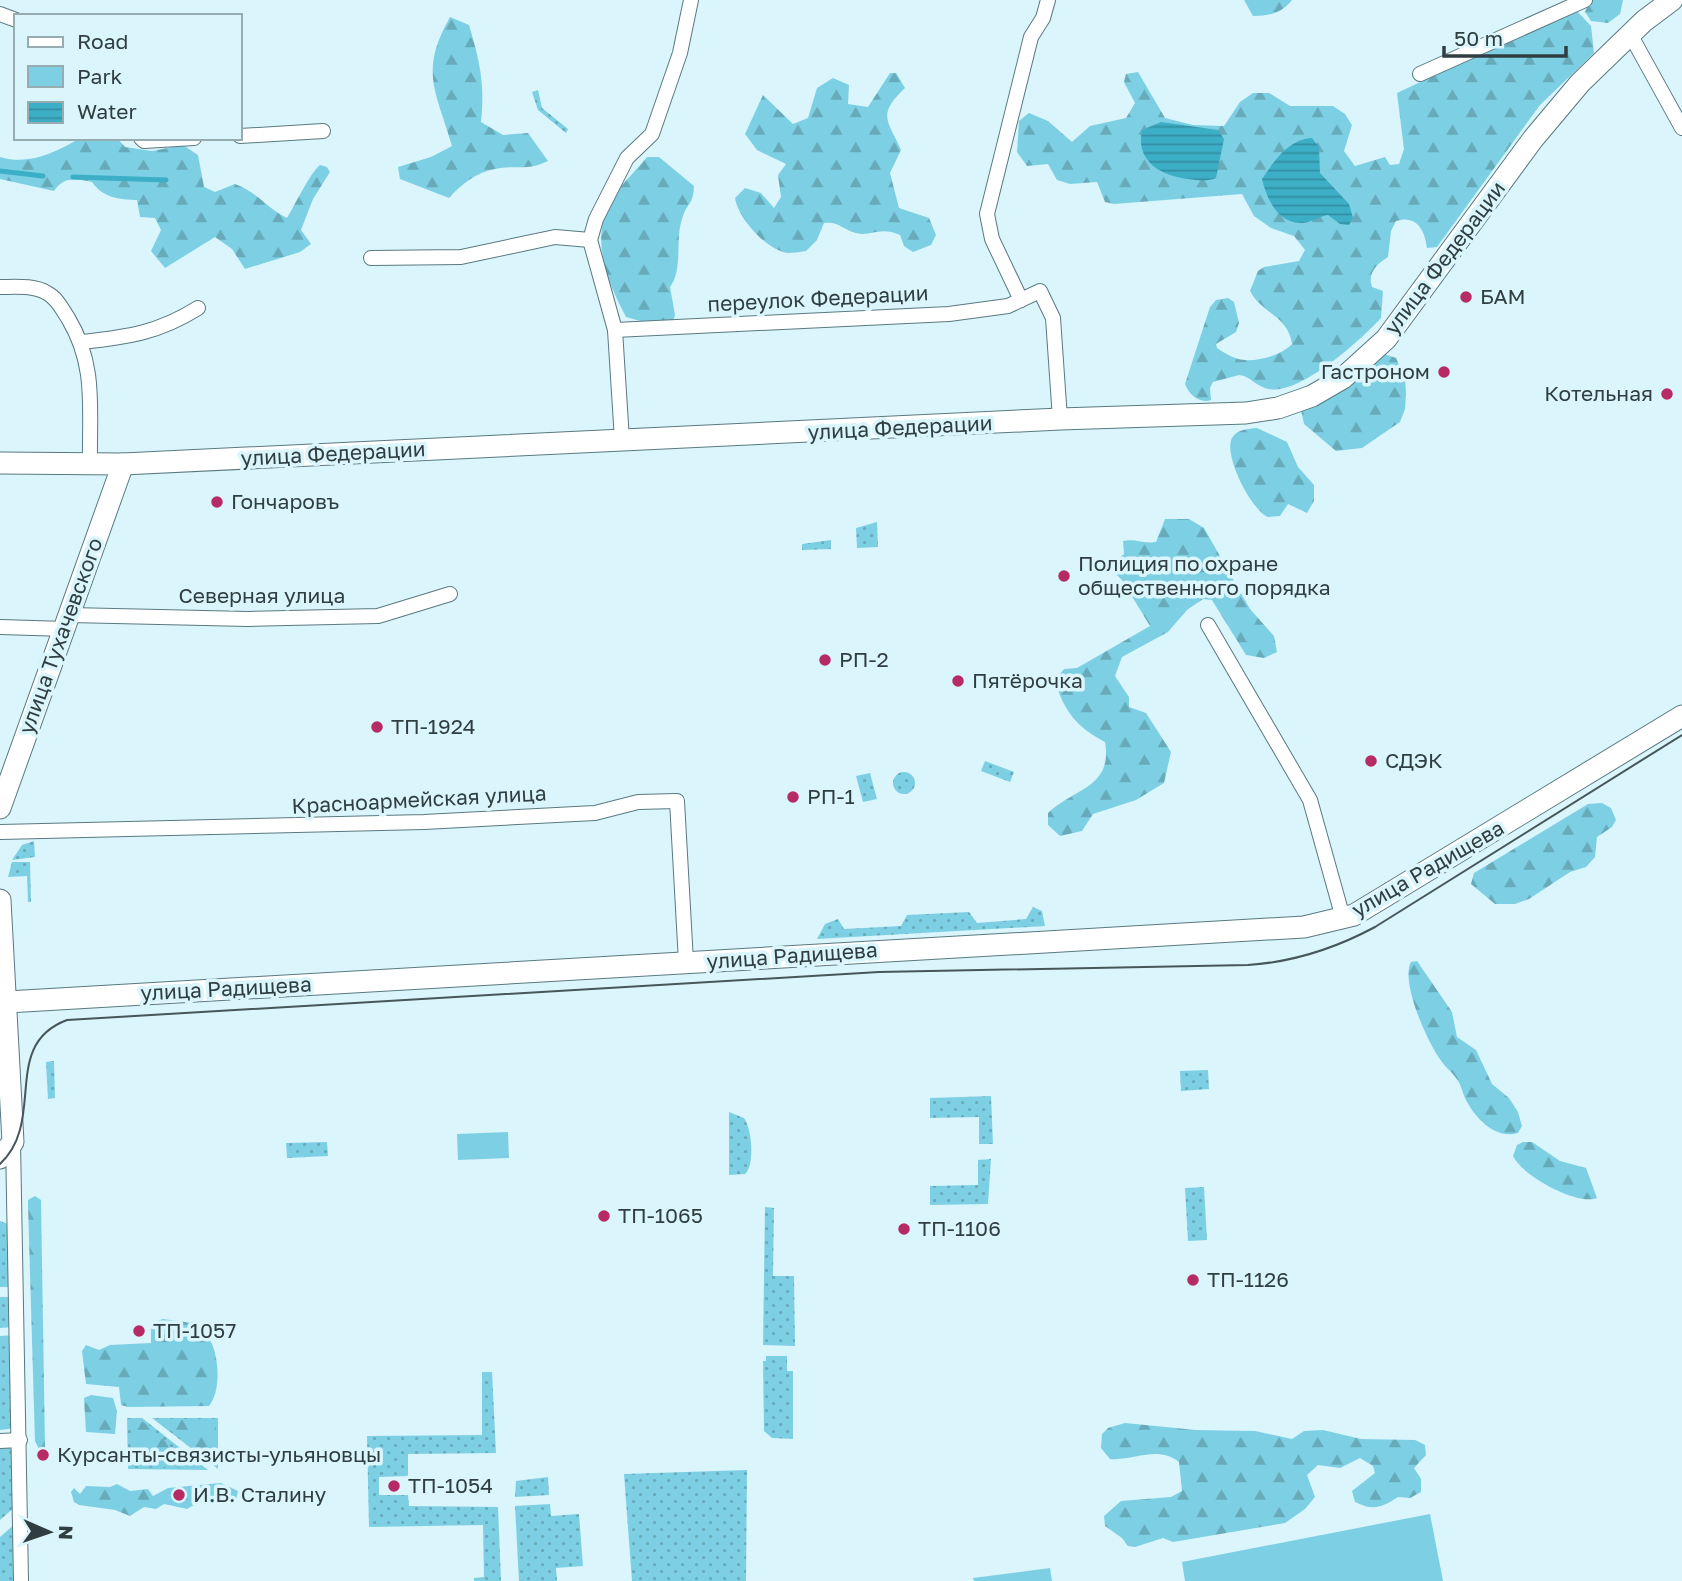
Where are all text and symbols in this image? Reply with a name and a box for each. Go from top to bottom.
legend [14,14,242,140]
scale bar [1444,14,1566,58]
text: 50 m [1454,25,1503,51]
text: Road [77,28,128,54]
text: Park [77,63,123,89]
text: Water [77,98,137,124]
street label: улица Федерации [1378,176,1510,339]
street label: переулок Федерации [707,279,929,317]
place label: БАМ [1480,283,1526,309]
marker: БАМ [1458,289,1474,305]
place label: Гастроном [1321,358,1430,384]
marker: Гастроном [1436,364,1452,380]
place label: Котельная [1544,380,1653,406]
marker: Котельная [1659,386,1675,402]
street label: улица Федерации [807,409,993,445]
street label: улица Федерации [240,435,426,471]
place label: Гончаровъ [231,488,339,514]
marker: Гончаровъ [209,494,225,510]
street label: улица Тухачевского [12,534,108,737]
place label: Полиция по охране общественного порядка [1078,550,1331,600]
marker: Полиция по охране общественного порядка [1056,568,1072,584]
street label: Северная улица [179,582,345,608]
place label: РП-2 [839,646,889,672]
marker: РП-2 [817,652,833,668]
place label: Пятёрочка [972,667,1083,693]
marker: Пятёрочка [950,673,966,689]
place label: ТП-1924 [391,713,476,739]
marker: ТП-1924 [369,719,385,735]
place label: СДЭК [1385,747,1443,773]
marker: СДЭК [1363,753,1379,769]
street label: Красноармейская улица [291,779,547,819]
place label: РП-1 [807,783,855,809]
marker: РП-1 [785,789,801,805]
street label: улица Радищева [1347,814,1508,922]
street label: улица Радищева [705,936,878,974]
street label: улица Радищева [140,971,312,1005]
place label: ТП-1065 [618,1202,703,1228]
marker: ТП-1065 [596,1208,612,1224]
place label: ТП-1106 [918,1215,1001,1241]
marker: ТП-1106 [896,1221,912,1237]
place label: ТП-1126 [1207,1266,1289,1292]
marker: ТП-1126 [1185,1272,1201,1288]
place label: ТП-1057 [153,1317,236,1343]
marker: ТП-1057 [131,1323,147,1339]
place label: Курсанты-связисты-ульяновцы [57,1441,381,1467]
marker: Курсанты-связисты-ульяновцы [35,1447,51,1463]
place label: ТП-1054 [408,1472,493,1498]
marker: ТП-1054 [386,1478,402,1494]
place label: И.В. Сталину [193,1481,327,1507]
marker: И.В. Сталину [171,1487,187,1503]
north arrow [14,1497,84,1567]
text: N [55,1525,78,1540]

